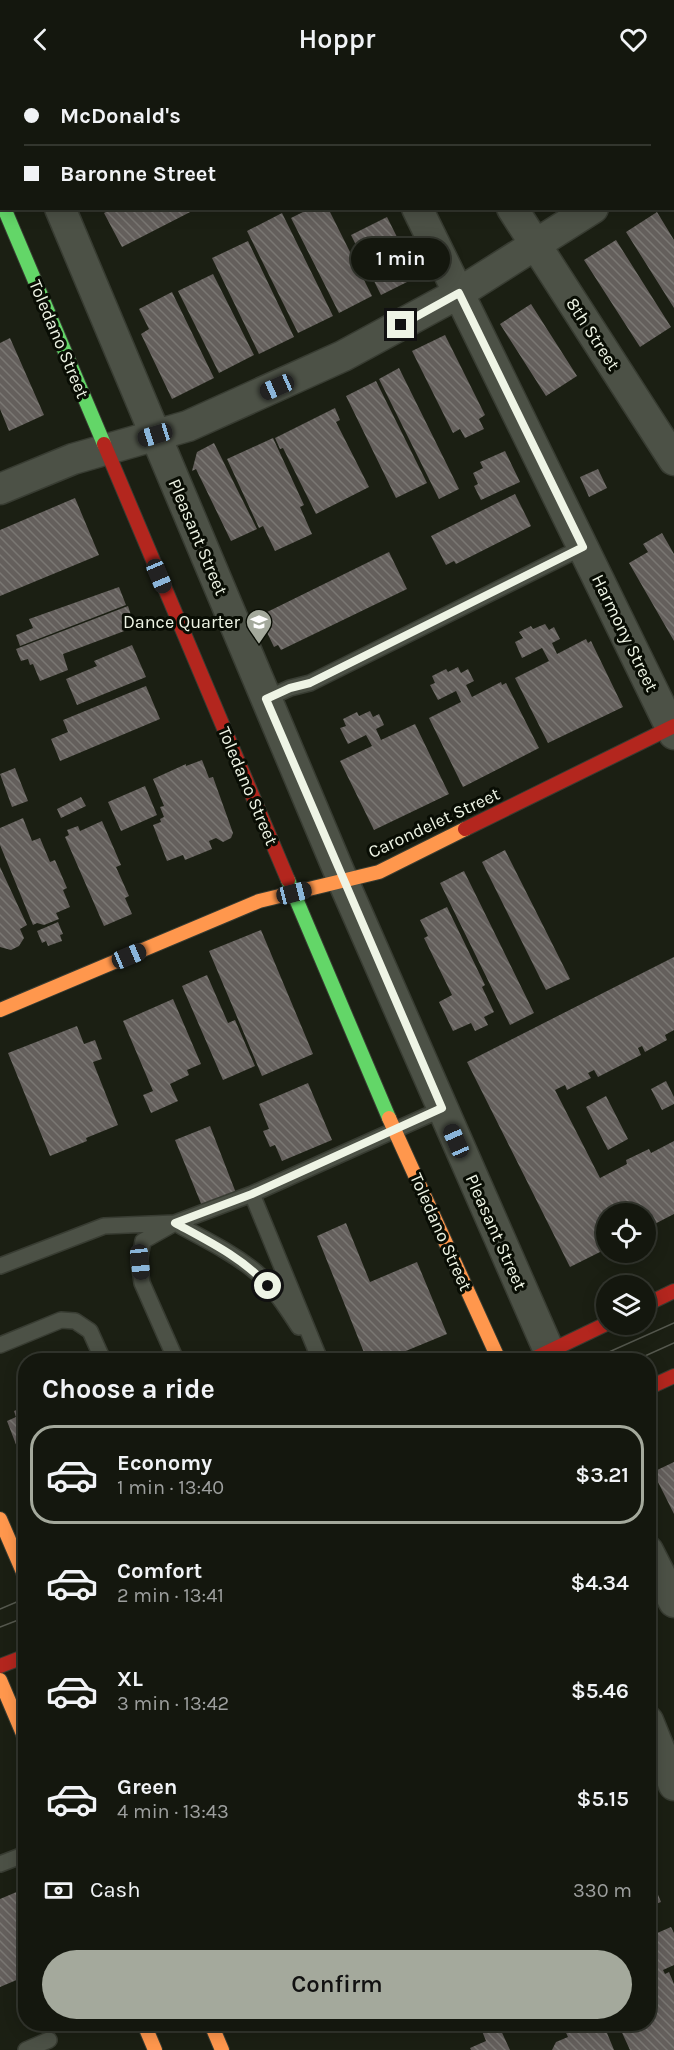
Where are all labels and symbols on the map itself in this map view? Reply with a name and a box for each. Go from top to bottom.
callout: 1 min [352,238,450,280]
street label: Toledano Street [24,276,94,402]
street label: 8th Street [561,293,625,375]
route end [387,311,414,338]
car [257,371,297,403]
car [135,421,175,449]
street label: Pleasant Street [163,475,233,599]
car [144,556,174,596]
street label: Harmony Street [587,571,663,696]
school or university icon: Dance Quarter [244,607,274,645]
place label: Dance Quarter [123,611,240,633]
street label: Toledano Street [213,723,283,849]
street label: Carondelet Street [365,783,504,863]
car [274,880,314,906]
car [109,941,149,971]
car [440,1121,472,1161]
street label: Toledano Street [405,1170,477,1295]
street label: Pleasant Street [461,1171,532,1294]
car [129,1243,151,1281]
route start [254,1272,281,1299]

